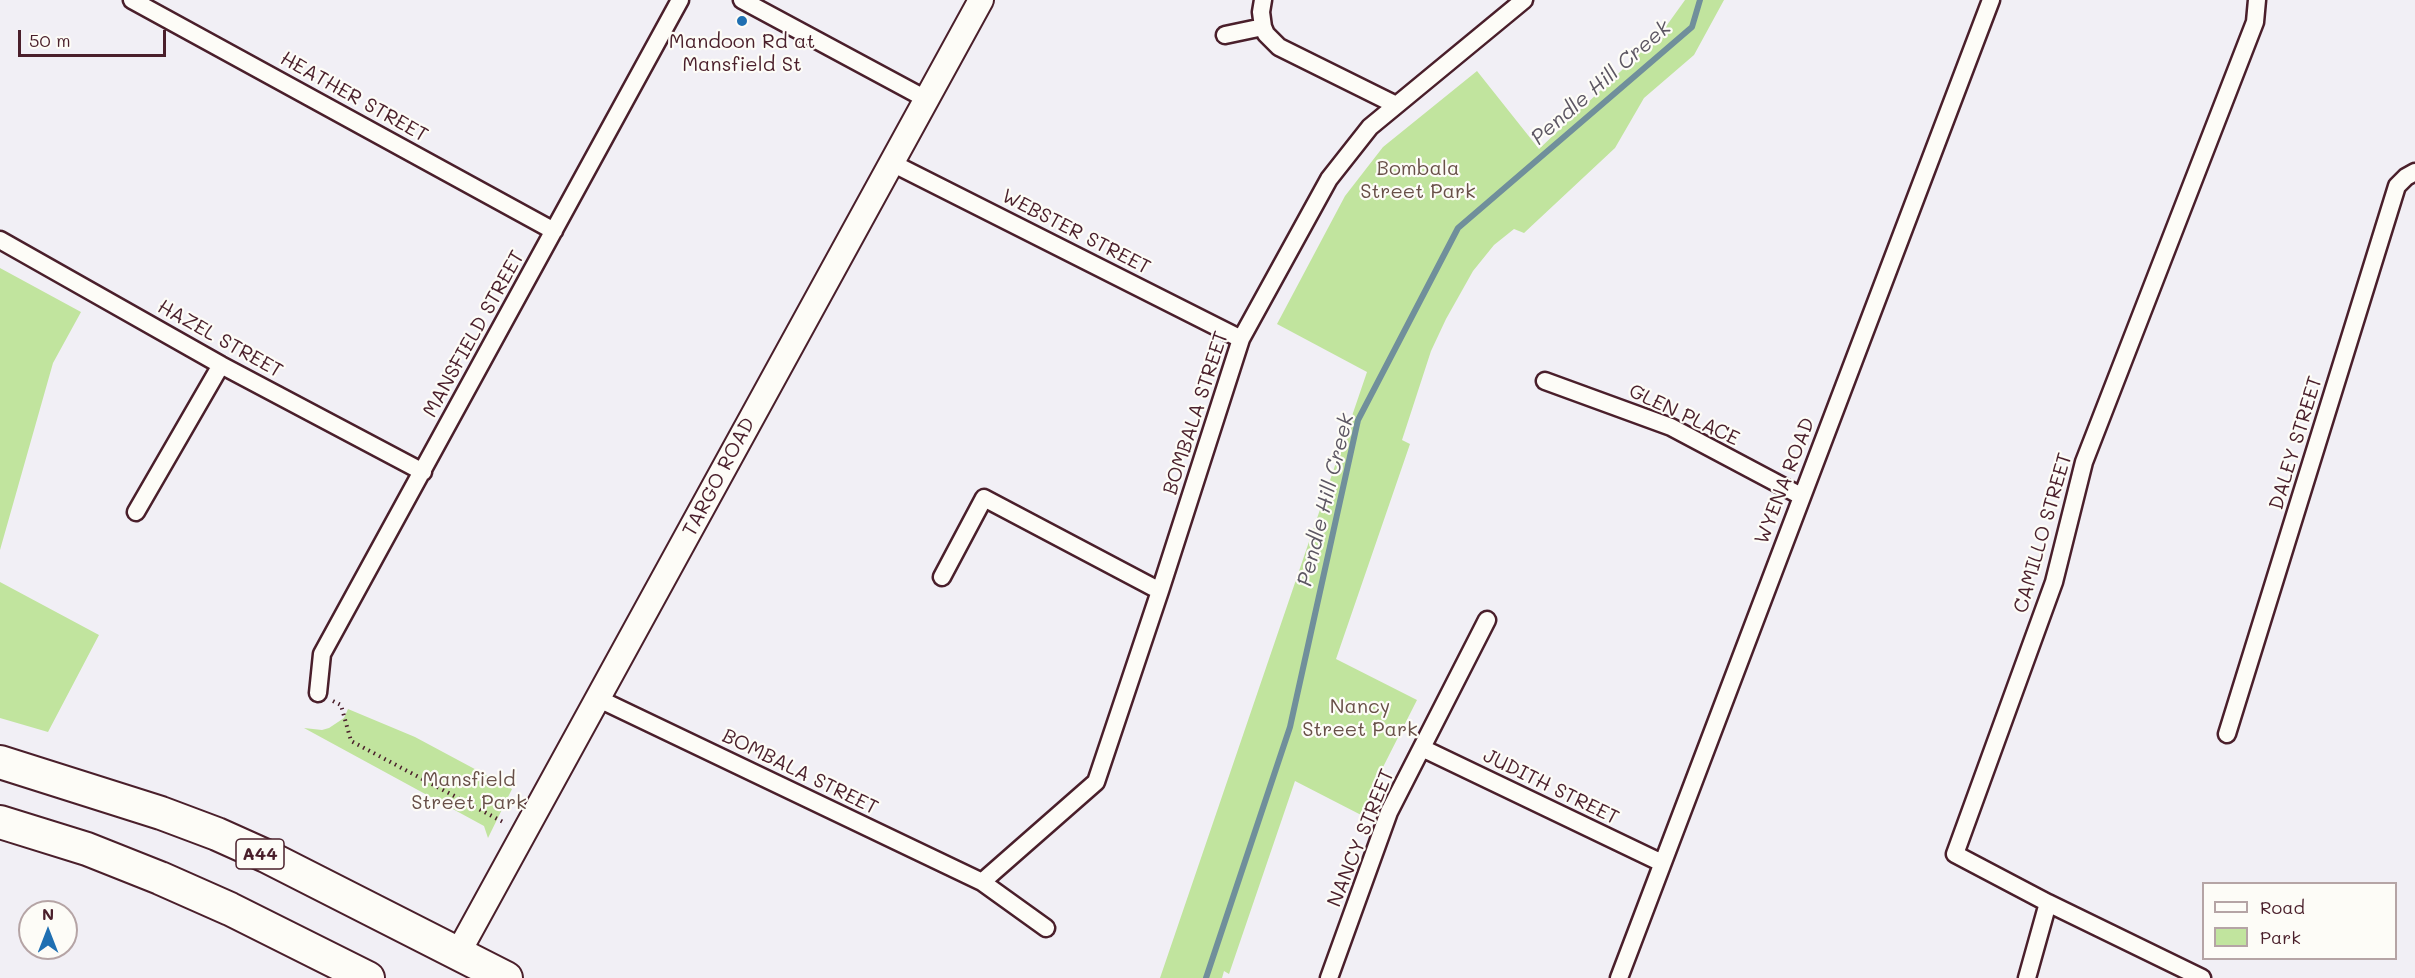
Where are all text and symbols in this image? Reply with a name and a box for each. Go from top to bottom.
marker: Mandoon Rd at Mansfield St [735,14,749,28]
water label: Pendle Hill Creek [1526,15,1676,151]
scale bar [21,18,170,56]
text: 50 m [29,28,71,52]
place label: Mandoon Rd at Mansfield St [669,30,815,77]
street label: HEATHER STREET [276,47,432,147]
park label: Bombala Street Park [1360,157,1476,204]
street label: WEBSTER STREET [998,184,1154,280]
street label: MANSFIELD STREET [418,246,530,422]
street label: HAZEL STREET [153,295,287,383]
street label: BOMBALA STREET [1158,328,1234,498]
street label: DALEY STREET [2264,373,2328,513]
street label: GLEN PLACE [1625,379,1743,451]
water label: Pendle Hill Creek [1292,411,1360,589]
street label: TARGO ROAD [678,413,760,541]
street label: WYENA ROAD [1750,414,1820,548]
street label: CAMILLO STREET [2009,450,2077,616]
park label: Nancy Street Park [1302,695,1418,742]
street label: BOMBALA STREET [718,724,882,820]
street label: JUDITH STREET [1479,744,1623,830]
street label: NANCY STREET [1322,766,1400,910]
park label: Mansfield Street Park [411,768,527,815]
road number: A44 [236,839,284,869]
legend [2202,882,2397,960]
text: Road [2260,895,2305,919]
north arrow [18,900,78,960]
text: N [42,903,54,924]
text: Park [2260,925,2301,949]

